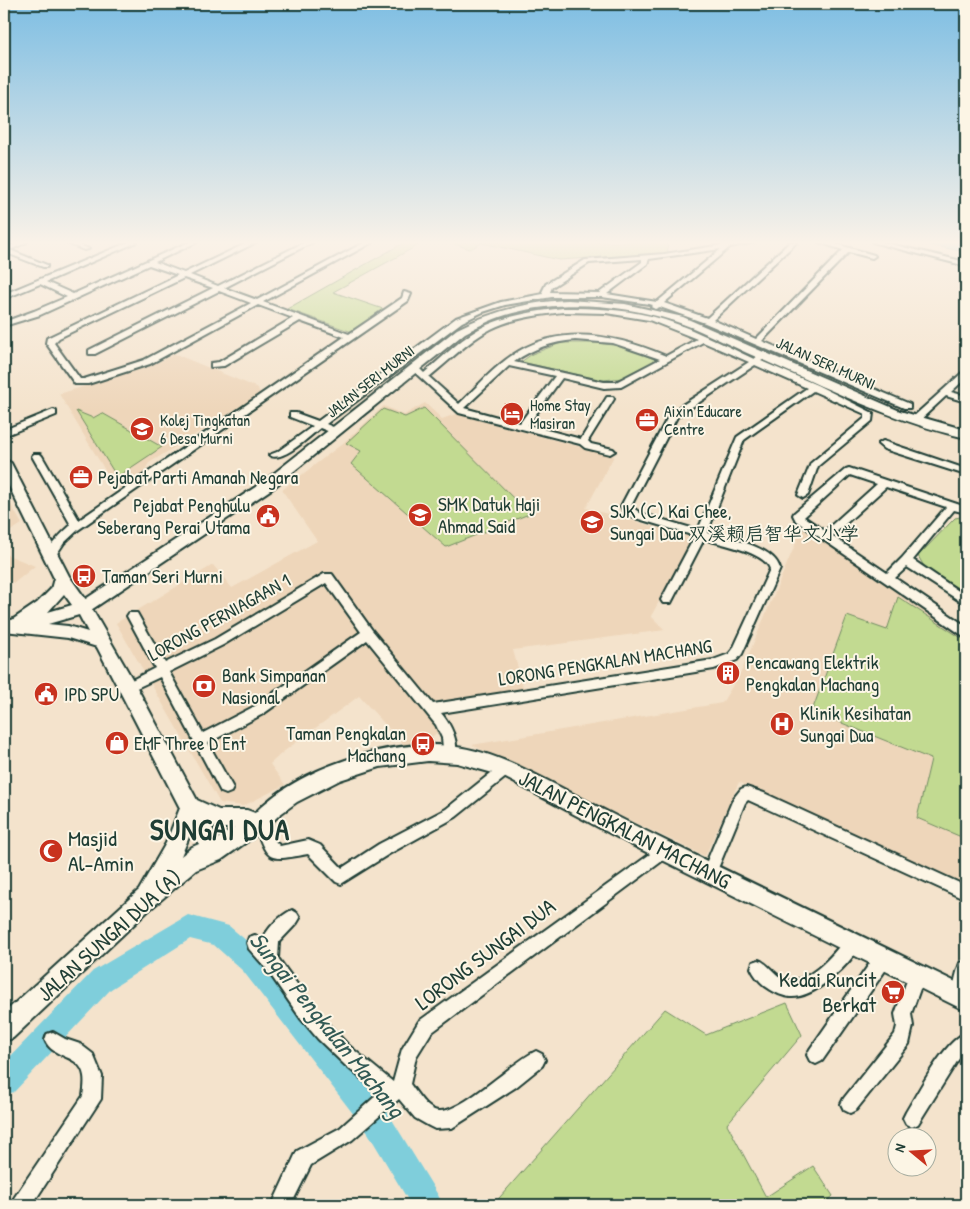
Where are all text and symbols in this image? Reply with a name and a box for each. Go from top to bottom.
street label: JALAN SERI MURNI [773,331,879,395]
street label: JALAN SERI MURNI [321,339,419,423]
place label: Home Stay Masiran [530,394,591,434]
place label: Aixin Educare Centre [664,400,742,440]
hotel icon: Home Stay Masiran [499,401,525,427]
office icon: Aixin Educare Centre [634,407,660,433]
place label: Kolej Tingkatan 6 Desa Murni [160,409,250,449]
school or university icon: Kolej Tingkatan 6 Desa Murni [129,416,155,442]
office icon: Pejabat Parti Amanah Negara [68,464,94,490]
place label: Pejabat Parti Amanah Negara [98,464,299,490]
place label: SMK Datuk Haji Ahmad Said [438,491,540,539]
place label: Pejabat Penghulu Seberang Perai Utama [97,492,251,540]
place label: SJK (C) Kai Chee, Sungai Dua 双溪赖启智华文小学 [610,498,859,546]
school or university icon: SMK Datuk Haji Ahmad Said [407,502,433,528]
public building icon: Pejabat Penghulu Seberang Perai Utama [255,503,281,529]
school or university icon: SJK (C) Kai Chee, Sungai Dua 双溪赖启智华文小学 [579,509,605,535]
bus stop icon: Taman Seri Murni [71,563,97,589]
place label: Taman Seri Murni [102,563,223,589]
street label: LORONG PERNIAGAAN 1 [143,567,295,667]
street label: LORONG PENGKALAN MACHANG [496,632,714,692]
place label: Pencawang Elektrik Pengkalan Machang [746,649,879,697]
building icon: Pencawang Elektrik Pengkalan Machang [715,660,741,686]
place label: Bank Simpanan Nasional [222,662,326,710]
bank icon: Bank Simpanan Nasional [191,673,217,699]
public building icon: IPD SPU [33,681,59,707]
place label: IPD SPU [64,681,119,707]
place label: Klinik Kesihatan Sungai Dua [800,700,911,748]
hospital icon: Klinik Kesihatan Sungai Dua [769,711,795,737]
place label: Taman Pengkalan Machang [286,720,406,768]
shop icon: EMF Three D Ent [104,730,130,756]
place label: EMF Three D Ent [134,730,246,756]
bus stop icon: Taman Pengkalan Machang [410,731,436,757]
street label: JALAN PENGKALAN MACHANG [514,762,737,896]
district label: SUNGAI DUA [150,810,290,849]
place label: Masjid Al-Amin [68,823,134,878]
mosque icon: Masjid Al-Amin [38,838,64,864]
street label: JALAN SUNGAI DUA (A) [30,862,188,1008]
street label: LORONG SUNGAI DUA [409,891,562,1017]
water label: Sungai Pengkalan Machang [242,925,414,1126]
place label: Kedai Runcit Berkat [779,964,876,1019]
supermarket icon: Kedai Runcit Berkat [880,979,906,1005]
north arrow [888,1126,938,1176]
text: N [889,1141,910,1154]

